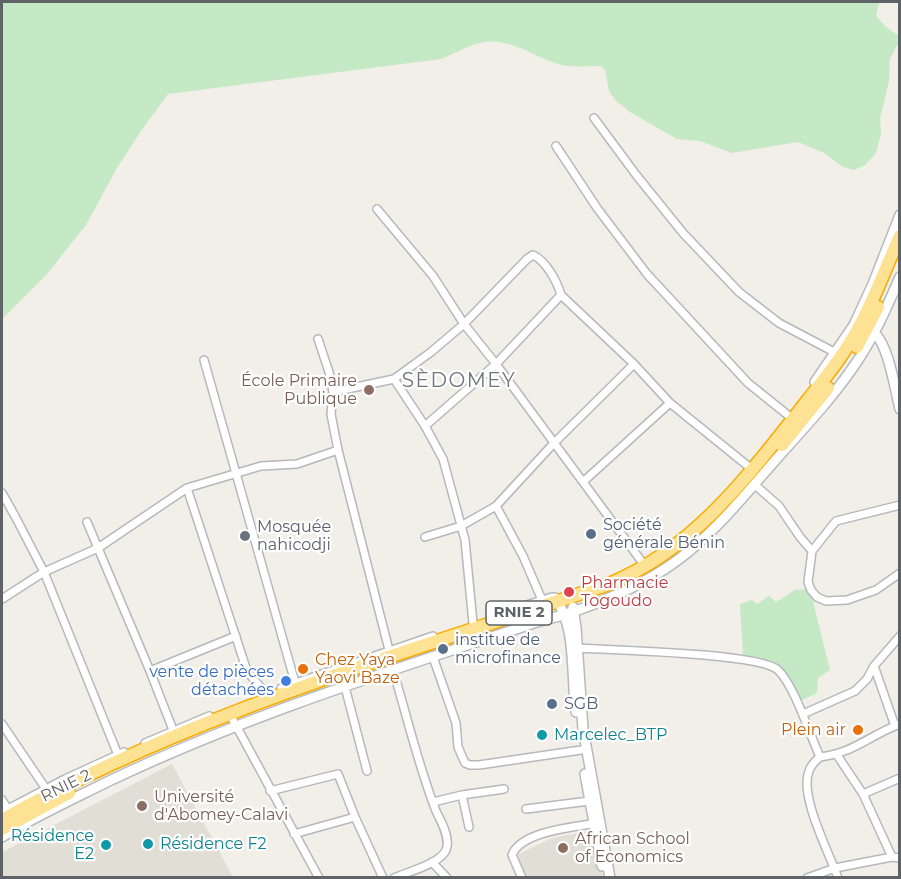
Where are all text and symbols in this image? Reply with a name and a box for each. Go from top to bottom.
district label: SÈDOMEY [402,369,516,393]
place label: École Primaire Publique [241,371,357,409]
marker: École Primaire Publique [362,383,376,397]
place label: Société générale Bénin [603,515,725,553]
place label: Mosquée nahicodji [257,517,331,555]
marker: Société générale Bénin [584,527,598,541]
marker: Mosquée nahicodji [238,529,252,543]
place label: Pharmacie Togoudo [581,573,668,611]
marker: Pharmacie Togoudo [562,585,576,599]
road number: RNIE 2 [486,601,552,625]
place label: institue de microfinance [455,630,561,668]
marker: institue de microfinance [436,642,450,656]
place label: Chez Yaya Yaovi Baze [315,650,400,688]
place label: vente de pièces détachées [149,662,274,700]
marker: Chez Yaya Yaovi Baze [296,662,310,676]
marker: vente de pièces détachées [279,674,293,688]
place label: SGB [564,694,598,714]
marker: SGB [545,697,559,711]
place label: Plein air [781,720,846,740]
marker: Plein air [851,723,865,737]
place label: Marcelec_BTP [554,725,667,745]
marker: Marcelec_BTP [535,728,549,742]
street label: RNIE 2 [38,766,94,806]
place label: Université d'Abomey-Calavi [154,787,288,825]
marker: Université d'Abomey-Calavi [135,799,149,813]
place label: Résidence E2 [11,826,94,864]
place label: African School of Economics [575,829,690,867]
place label: Résidence F2 [160,834,267,854]
marker: Résidence F2 [141,837,155,851]
marker: Résidence E2 [99,838,113,852]
marker: African School of Economics [556,841,570,855]

